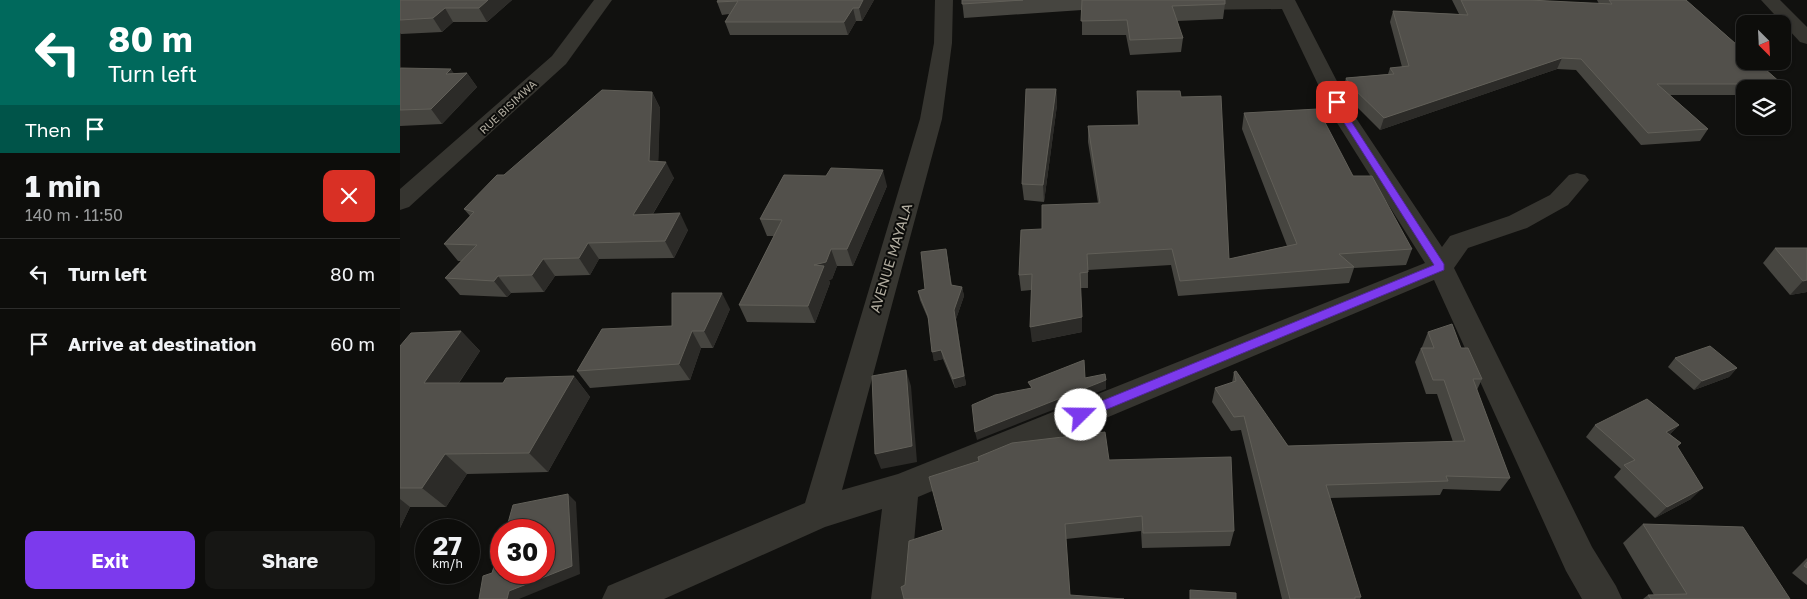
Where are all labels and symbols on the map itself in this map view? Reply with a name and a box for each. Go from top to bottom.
north arrow [1736,15,1791,70]
street label: RUE BISIMWA [477,77,539,136]
pin [1316,81,1358,123]
street label: AVENUE MAYALA [866,200,915,315]
position arrow [1054,388,1106,440]
speed limit sign: 30 [490,519,555,584]

